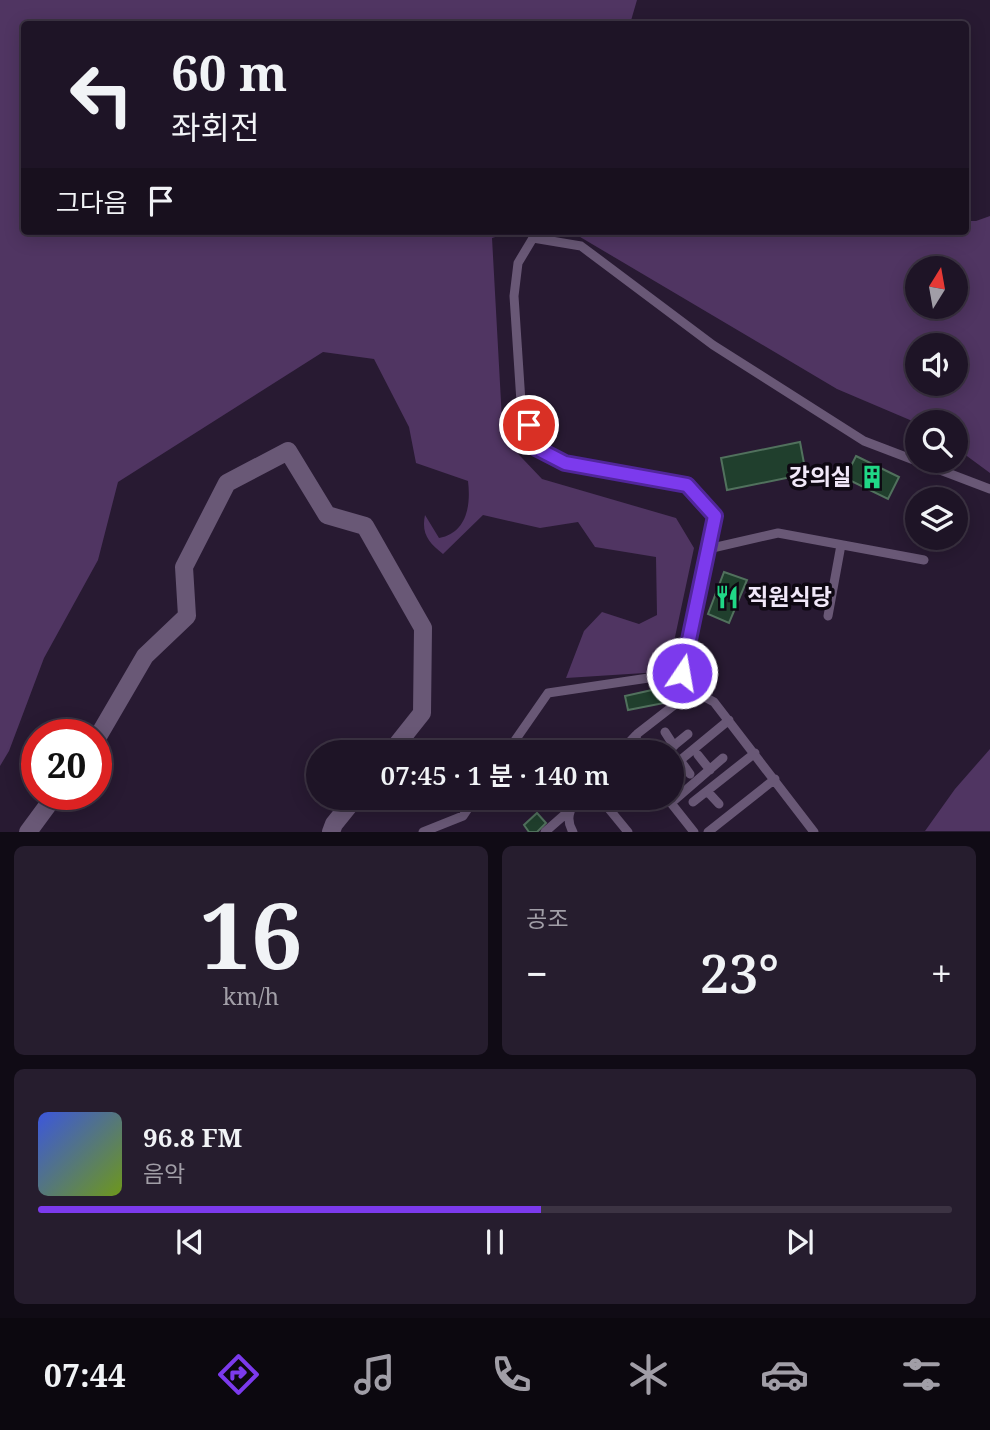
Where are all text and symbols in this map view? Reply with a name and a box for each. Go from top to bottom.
text: 60 m [171,39,287,105]
icon: left [56,49,147,140]
text: 좌회전 [171,105,259,148]
icon: arrive [142,182,180,220]
text: 그다음 [56,184,128,220]
north arrow [905,256,968,318]
map controls [905,256,968,550]
button: sound [905,333,968,396]
pin [499,395,559,455]
icon: arrive [510,406,548,444]
button: search [905,410,968,473]
place label: 강의실 [789,460,852,492]
building icon: 강의실 [858,463,886,491]
button: layers [905,487,968,550]
place label: 직원식당 [747,580,832,612]
restaurant icon: 직원식당 [713,583,741,611]
position arrow [645,636,719,710]
speed limit sign: 20 [21,719,112,810]
text: 07:45 · 1 분 · 140 m [381,757,609,793]
text: 16 [200,872,302,996]
text: 공조 [526,902,568,934]
text: 23° [700,937,779,1008]
text: − [526,947,548,999]
text: + [931,947,952,999]
text: km/h [223,980,279,1012]
text: 96.8 FM [143,1119,242,1155]
text: 음악 [143,1157,185,1189]
icon: previous [171,1223,209,1261]
icon: pause [476,1223,514,1261]
icon: next [781,1223,819,1261]
icon: directions [214,1350,263,1399]
icon: music [350,1350,399,1399]
icon: phone [487,1350,536,1399]
icon: climate [624,1350,673,1399]
icon: car [760,1350,809,1399]
icon: filters [897,1350,946,1399]
text: 07:44 [44,1353,126,1396]

